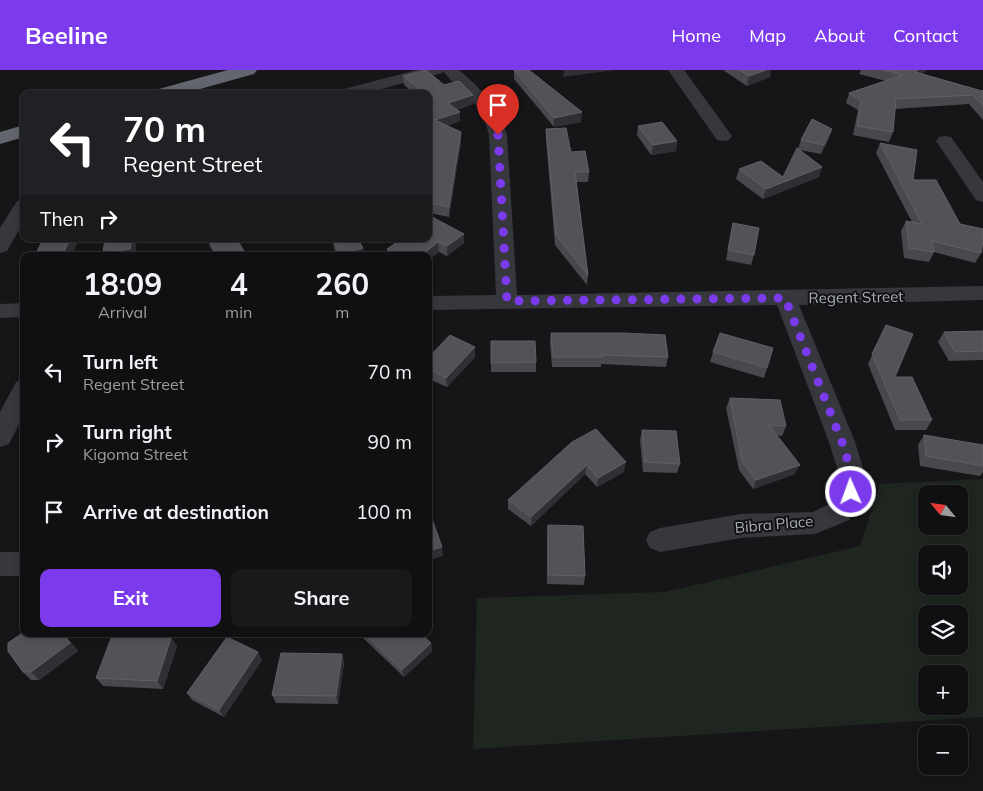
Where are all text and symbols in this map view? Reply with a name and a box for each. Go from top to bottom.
text: Beeline [25,20,108,50]
text: Home [671,24,721,47]
text: Map [749,24,786,47]
text: About [814,24,865,47]
text: Contact [893,24,958,47]
pin [477,84,519,135]
icon: arrive [484,91,512,119]
text: 70 m [123,107,206,151]
icon: left [40,110,105,175]
text: Regent Street [123,150,262,178]
icon: right [94,205,122,233]
text: Then [40,207,84,231]
text: 18:09 [83,265,162,303]
text: 4 [230,265,248,303]
text: 260 [315,265,369,303]
street label: Regent Street [808,287,904,307]
text: Arrival [98,302,147,322]
text: min [225,302,252,322]
text: m [335,302,349,322]
text: Turn left [83,350,158,374]
icon: left [40,358,68,386]
text: 70 m [368,360,412,384]
text: Regent Street [83,374,184,394]
text: Turn right [83,420,172,444]
icon: right [40,428,68,456]
text: 90 m [368,430,412,454]
text: Kigoma Street [83,444,188,464]
position arrow [824,465,876,517]
north arrow [918,485,968,535]
map controls [918,485,968,775]
icon: arrive [40,498,68,526]
text: Arrive at destination [83,500,269,524]
text: 100 m [356,500,412,524]
street label: Bibra Place [734,511,814,537]
button: sound [918,545,968,595]
button: Exit [40,569,221,627]
button: Share [231,569,412,627]
button: layers [918,605,968,655]
button: + [918,665,968,715]
button: − [918,725,968,775]

